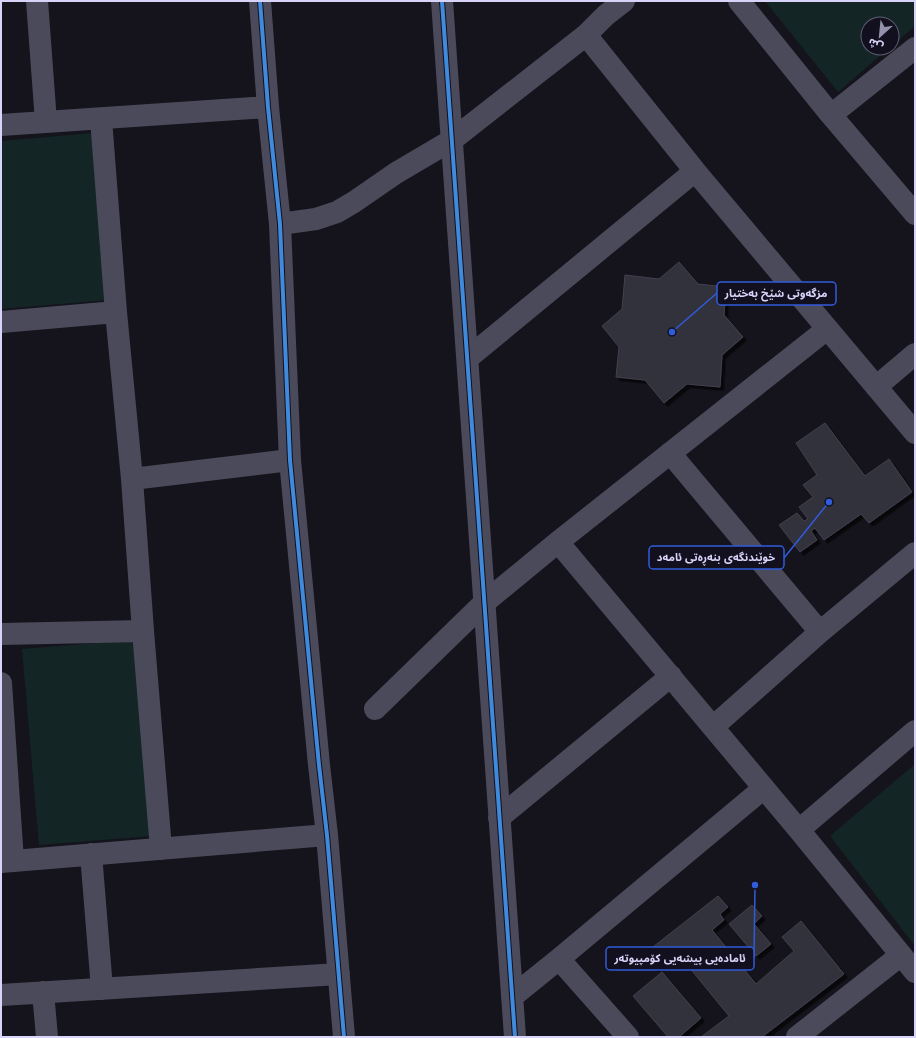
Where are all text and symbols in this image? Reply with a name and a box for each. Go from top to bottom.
north arrow [860,16,900,56]
text: ش [866,35,885,55]
callout: مزگەوتی شێخ بەختیار [717,282,836,305]
text: مزگەوتی شێخ بەختیار [723,286,828,302]
callout: خوێندنگەی بنەڕەتی ئامەد [649,546,784,569]
text: خوێندنگەی بنەڕەتی ئامەد [657,550,775,566]
callout: ئامادەیی پیشەیی کۆمپیوتەر [606,947,754,970]
text: ئامادەیی پیشەیی کۆمپیوتەر [613,951,746,966]

